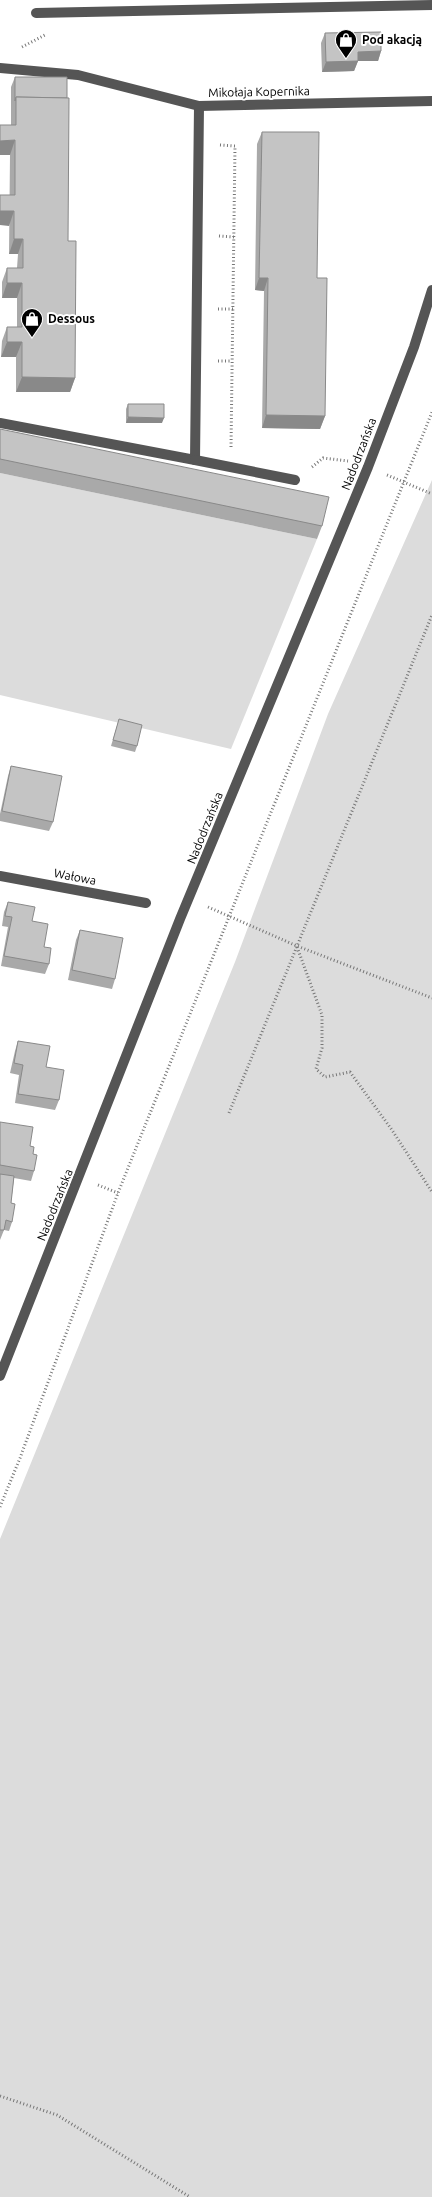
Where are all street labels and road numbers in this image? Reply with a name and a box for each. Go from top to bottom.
street label: Mikołaja Kopernika [208,84,310,99]
street label: Nadodrzańska [339,416,378,492]
street label: Nadodrzańska [184,790,225,866]
street label: Wałowa [53,866,97,887]
street label: Nadodrzańska [34,1167,75,1243]

